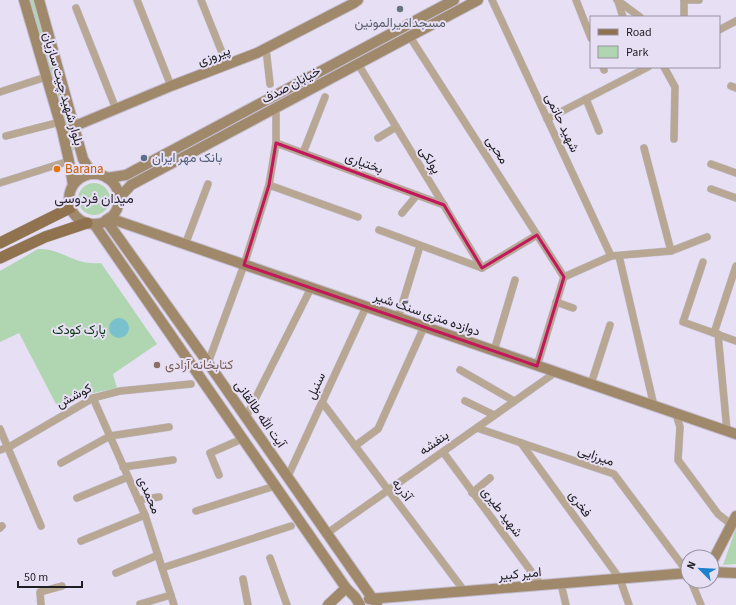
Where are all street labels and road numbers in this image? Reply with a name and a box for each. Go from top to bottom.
street label: بلوار شهید چیت سازیان [38,30,88,148]
street label: پیروزی [195,42,233,70]
street label: خیابان صدف [258,62,324,108]
street label: شهید حاتمی [541,91,583,155]
street label: محبی [481,133,513,168]
street label: پولکی [415,143,445,177]
street label: بختیاری [343,148,386,178]
street label: دوازده متری سنگ شیر [370,287,483,341]
street label: سنبل [302,370,330,402]
street label: آیت الله طالقانی [230,377,290,452]
street label: کوشش [53,379,95,413]
street label: بنفشه [416,426,453,460]
street label: میرزایی [575,441,617,471]
street label: محمدی [133,473,165,517]
street label: آذربه [388,475,417,506]
street label: شهید طیری [477,483,527,541]
street label: فخری [564,487,596,521]
street label: امیر کبیر [497,563,542,585]

